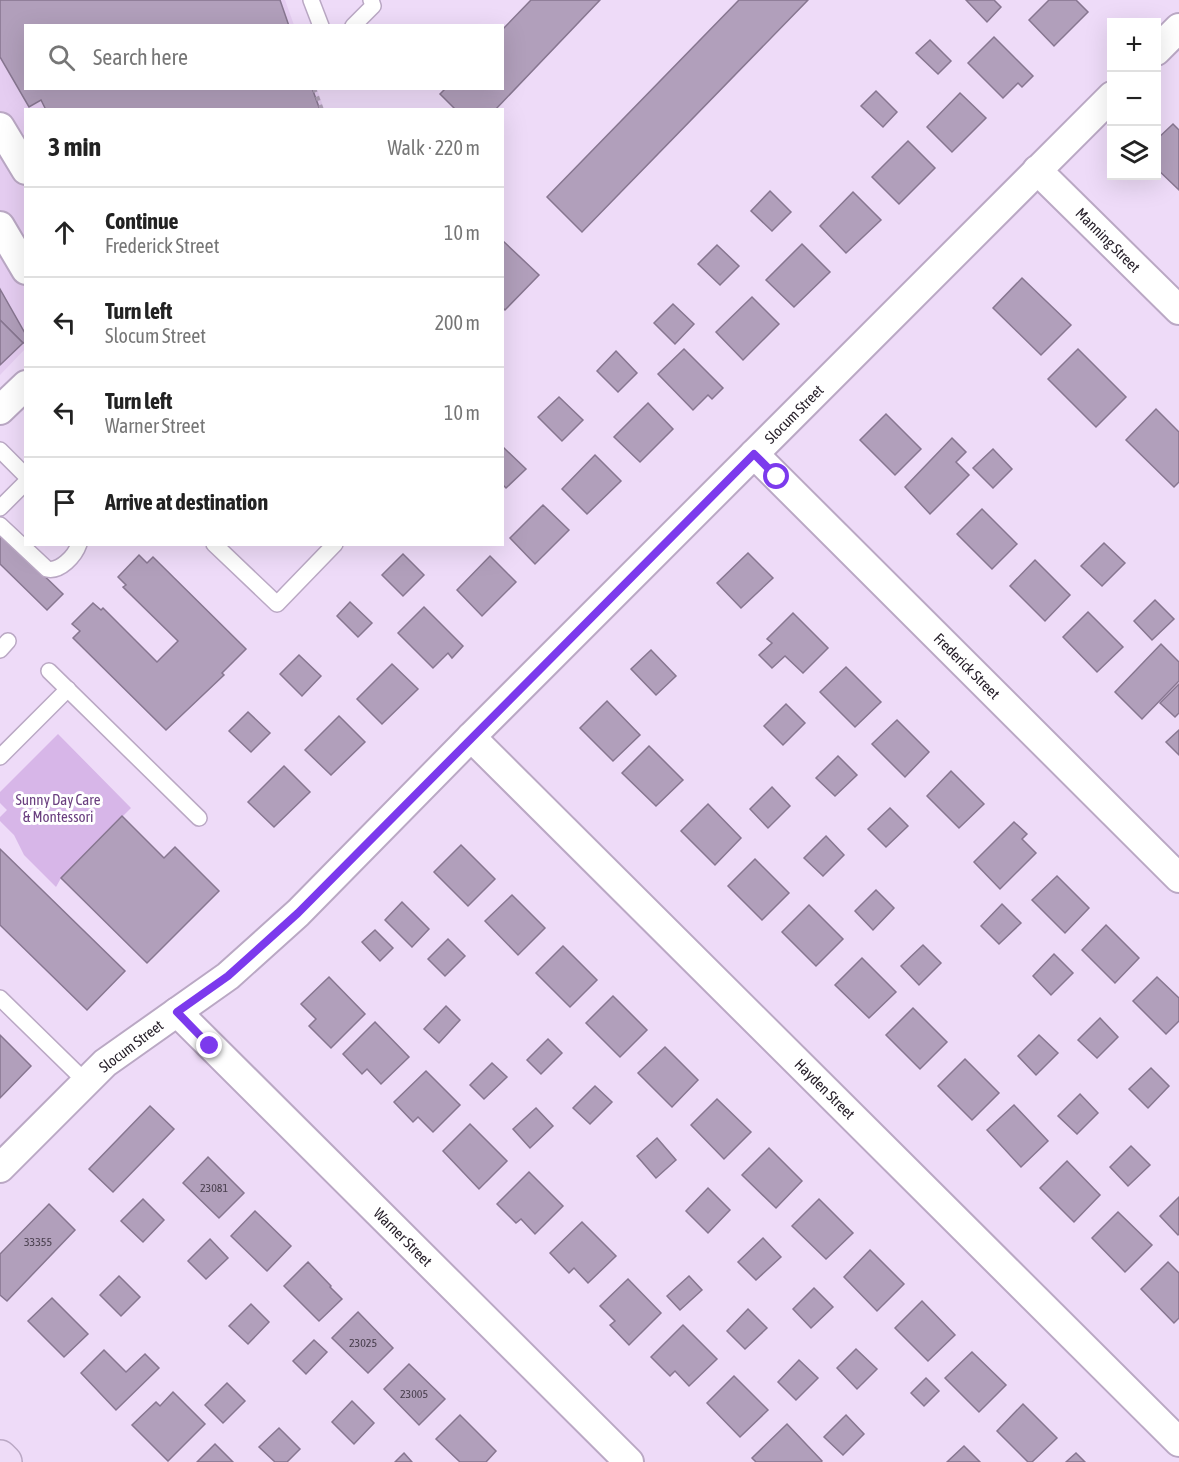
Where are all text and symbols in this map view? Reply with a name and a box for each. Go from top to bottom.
map controls [1107,18,1161,180]
button: + [1107,18,1161,72]
search box [24,24,504,90]
icon: search [45,41,78,74]
text: Search here [93,44,188,70]
button: − [1107,72,1161,126]
button: layers [1107,126,1161,180]
text: 3 min [48,132,101,162]
text: Walk · 220 m [388,136,480,159]
street label: Manning Street [1072,204,1144,276]
text: Continue [105,208,179,234]
icon: ahead [48,216,81,249]
text: 10 m [444,221,480,244]
text: Frederick Street [105,234,219,257]
text: Turn left [105,298,172,324]
icon: left [48,306,81,339]
text: 200 m [435,311,480,334]
text: Slocum Street [105,324,206,347]
street label: Slocum Street [761,381,827,447]
text: Turn left [105,388,172,414]
icon: left [48,396,81,429]
text: 10 m [444,401,480,424]
text: Warner Street [105,414,205,437]
route start [763,463,789,489]
icon: arrive [48,486,81,519]
text: Arrive at destination [105,489,268,515]
street label: Frederick Street [931,630,1003,702]
park label: Sunny Day Care & Montessori [16,791,101,825]
street label: Slocum Street [96,1016,166,1076]
route end [196,1032,222,1058]
street label: Hayden Street [791,1055,859,1123]
house number: 23081 [200,1181,228,1195]
street label: Warner Street [370,1204,436,1270]
house number: 33355 [24,1235,52,1249]
house number: 23025 [349,1336,377,1350]
house number: 23005 [400,1387,428,1401]

